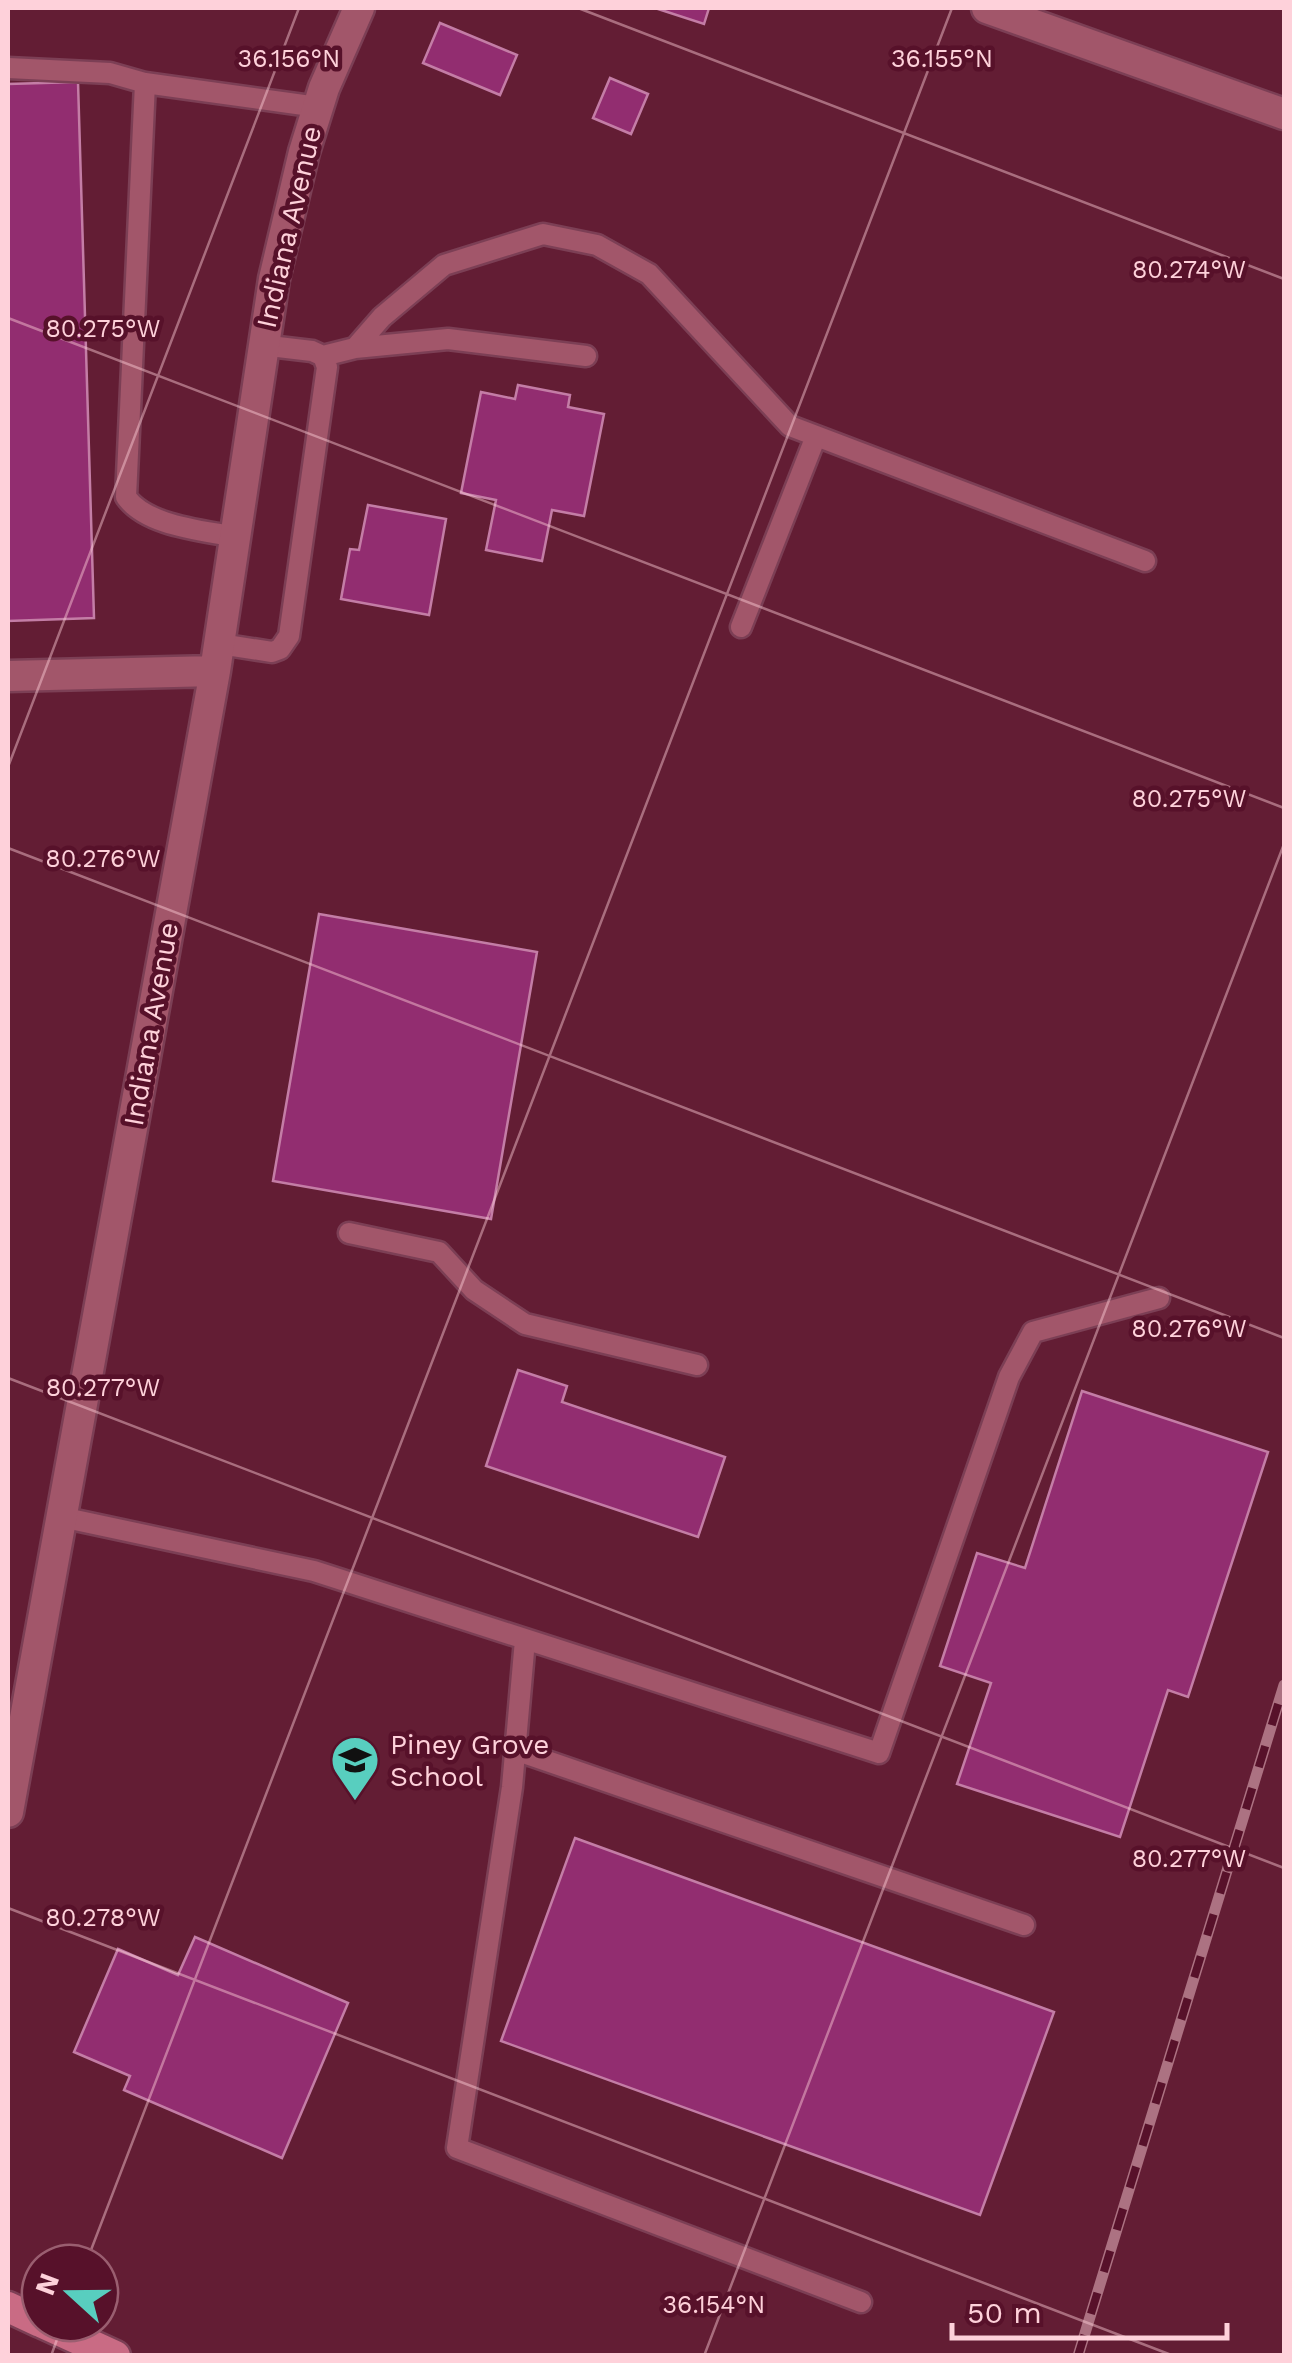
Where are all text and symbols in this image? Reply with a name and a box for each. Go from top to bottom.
text: 36.156°N [238,44,340,73]
text: 36.155°N [891,44,993,73]
street label: Indiana Avenue [250,123,328,331]
text: 80.274°W [1132,255,1246,284]
text: 80.275°W [45,314,161,343]
text: 80.275°W [1131,784,1247,813]
text: 80.276°W [45,844,161,873]
street label: Indiana Avenue [117,920,185,1128]
text: 80.276°W [1131,1314,1247,1343]
text: 80.277°W [46,1373,160,1402]
place label: Piney Grove School [390,1728,549,1793]
school or university icon: Piney Grove School [329,1734,381,1802]
text: 80.277°W [1132,1844,1246,1873]
text: 80.278°W [45,1903,161,1932]
north arrow [20,2243,120,2343]
text: N [28,2269,66,2300]
scale bar [952,2278,1227,2340]
text: 36.154°N [663,2290,765,2319]
text: 50 m [967,2295,1042,2330]

